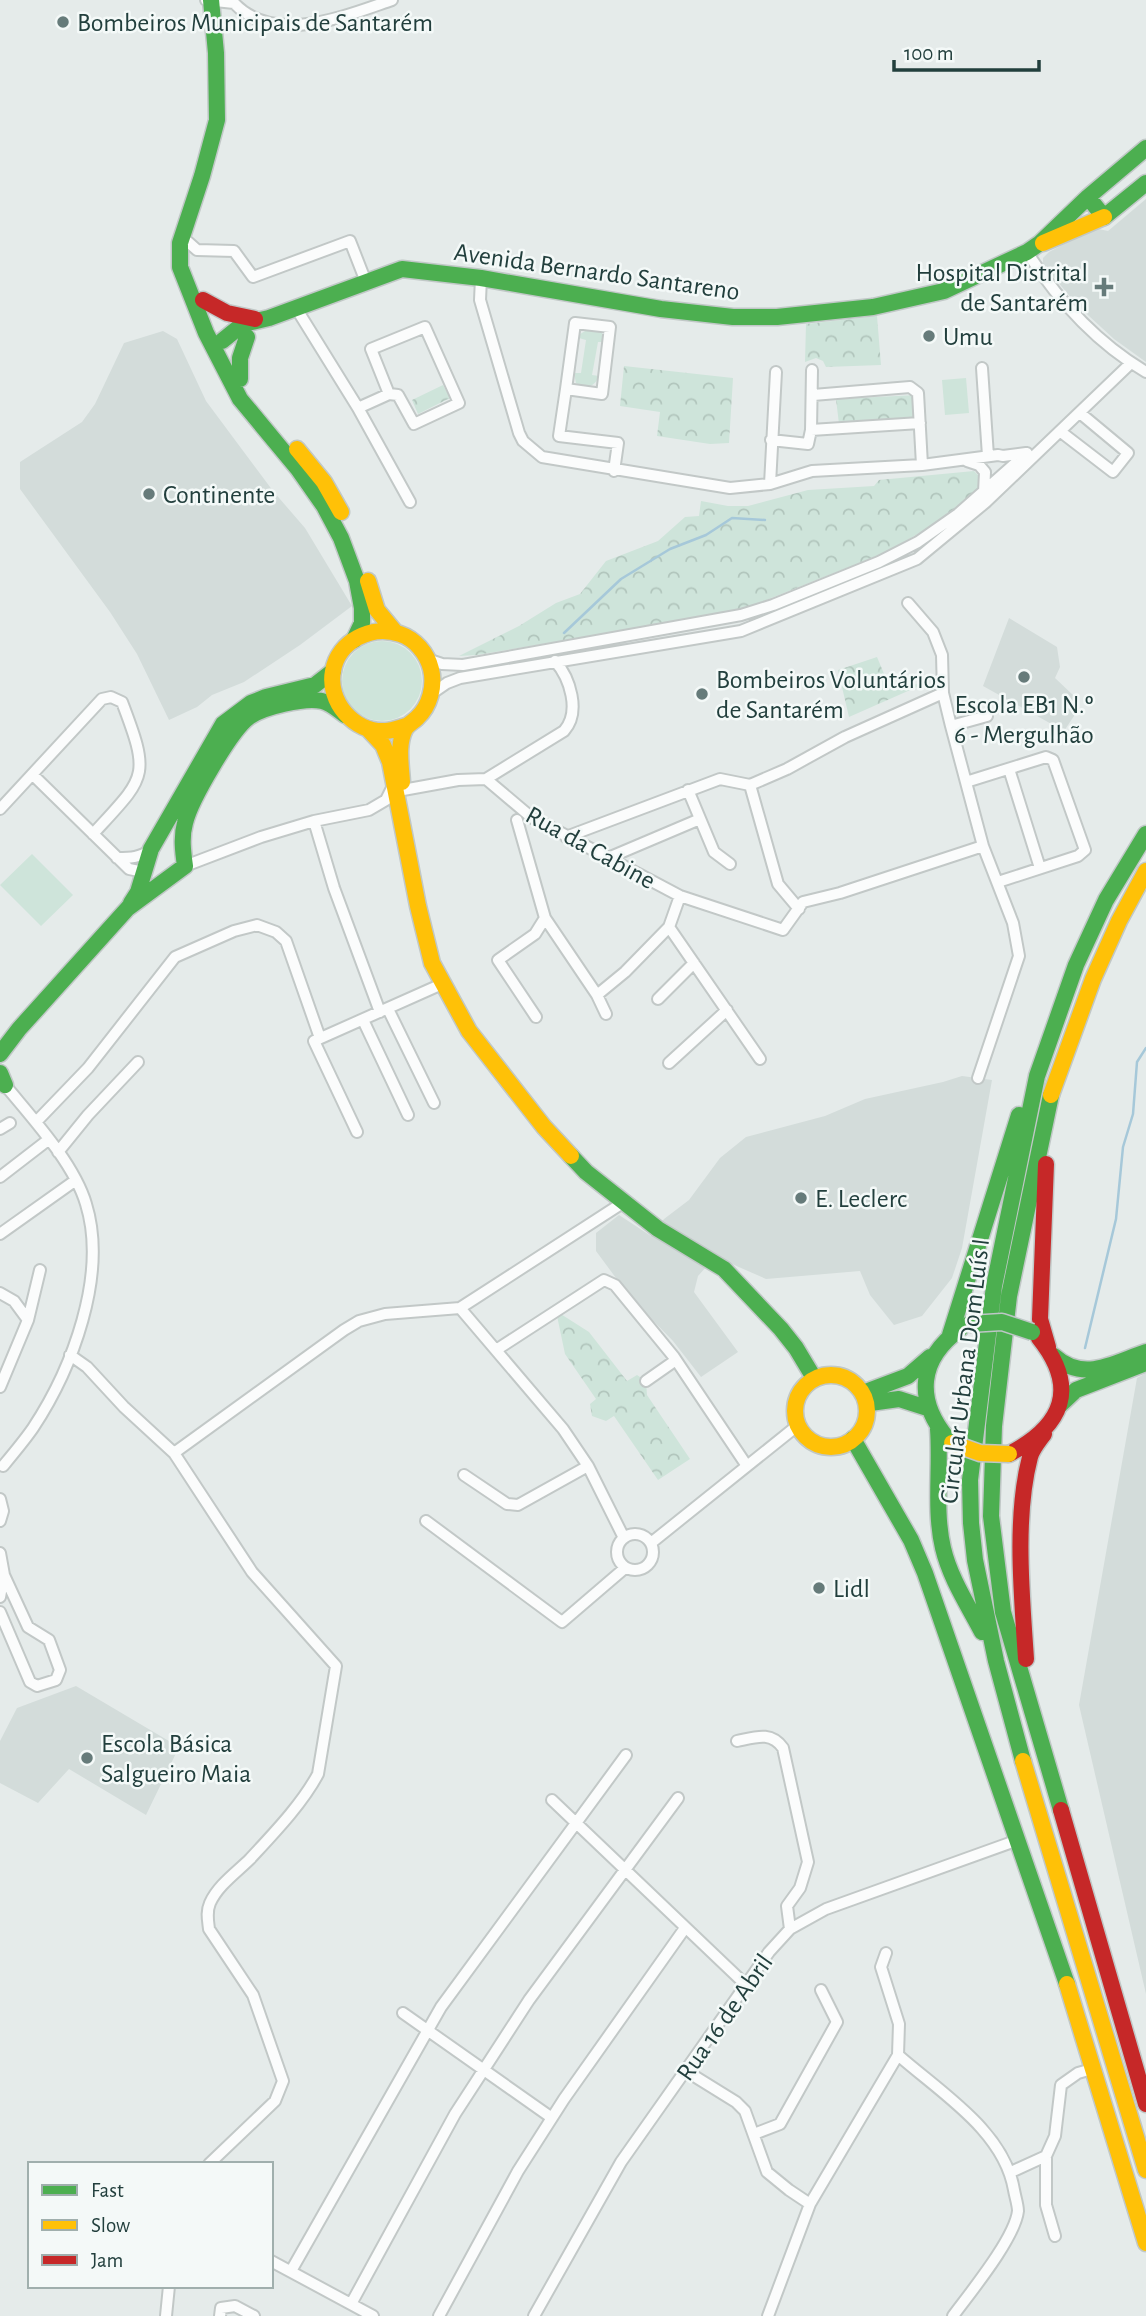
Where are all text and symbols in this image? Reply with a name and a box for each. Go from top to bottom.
place label: Bombeiros Municipais de Santarém [77,10,433,36]
marker: Bombeiros Municipais de Santarém [55,14,71,30]
scale bar [894,28,1039,72]
text: 100 m [904,43,954,64]
street label: Avenida Bernardo Santareno [452,239,741,305]
place label: Hospital Distrital de Santarém [915,260,1088,316]
marker: Hospital Distrital de Santarém [1094,277,1114,297]
place label: Umu [943,324,993,350]
marker: Umu [921,328,937,344]
place label: Continente [163,482,275,508]
marker: Continente [141,486,157,502]
place label: Bombeiros Voluntários de Santarém [716,667,946,723]
marker: Escola EB1 N.º 6 - Mergulhão [1016,669,1032,685]
marker: Bombeiros Voluntários de Santarém [694,686,710,702]
place label: Escola EB1 N.º 6 - Mergulhão [954,692,1094,748]
street label: Rua da Cabine [521,802,660,894]
place label: E. Leclerc [815,1186,907,1212]
marker: E. Leclerc [793,1190,809,1206]
street label: Circular Urbana Dom Luís I [936,1237,994,1505]
place label: Lidl [833,1576,870,1602]
marker: Lidl [811,1580,827,1596]
place label: Escola Básica Salgueiro Maia [101,1731,251,1787]
marker: Escola Básica Salgueiro Maia [79,1750,95,1766]
street label: Rua 16 de Abril [672,1950,778,2086]
legend [28,2162,273,2288]
text: Fast [91,2180,124,2201]
text: Slow [91,2215,130,2236]
text: Jam [91,2250,123,2271]

